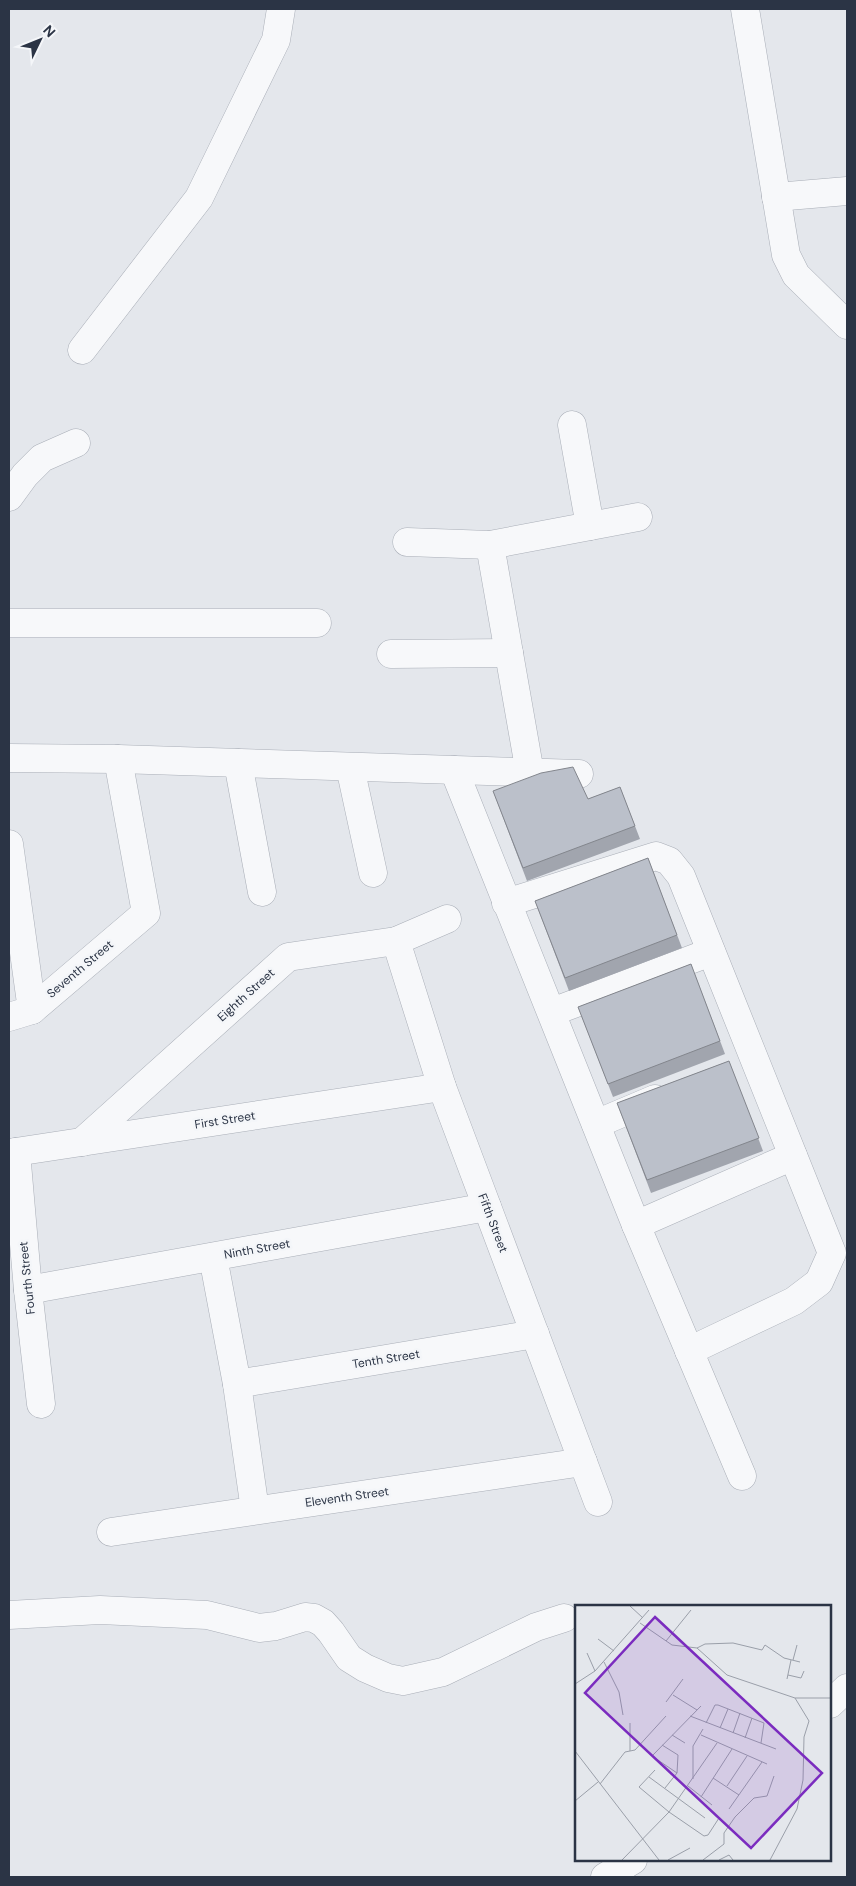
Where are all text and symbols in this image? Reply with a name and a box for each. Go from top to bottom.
north arrow [15,15,65,65]
text: N [39,21,60,41]
street label: Seventh Street [43,936,117,1002]
street label: Eighth Street [214,965,278,1025]
street label: First Street [193,1107,257,1133]
street label: Fifth Street [474,1191,512,1255]
street label: Ninth Street [223,1235,292,1263]
street label: Fourth Street [15,1240,39,1315]
street label: Tenth Street [351,1346,421,1372]
street label: Eleventh Street [304,1483,390,1511]
inset map [575,1605,831,1861]

